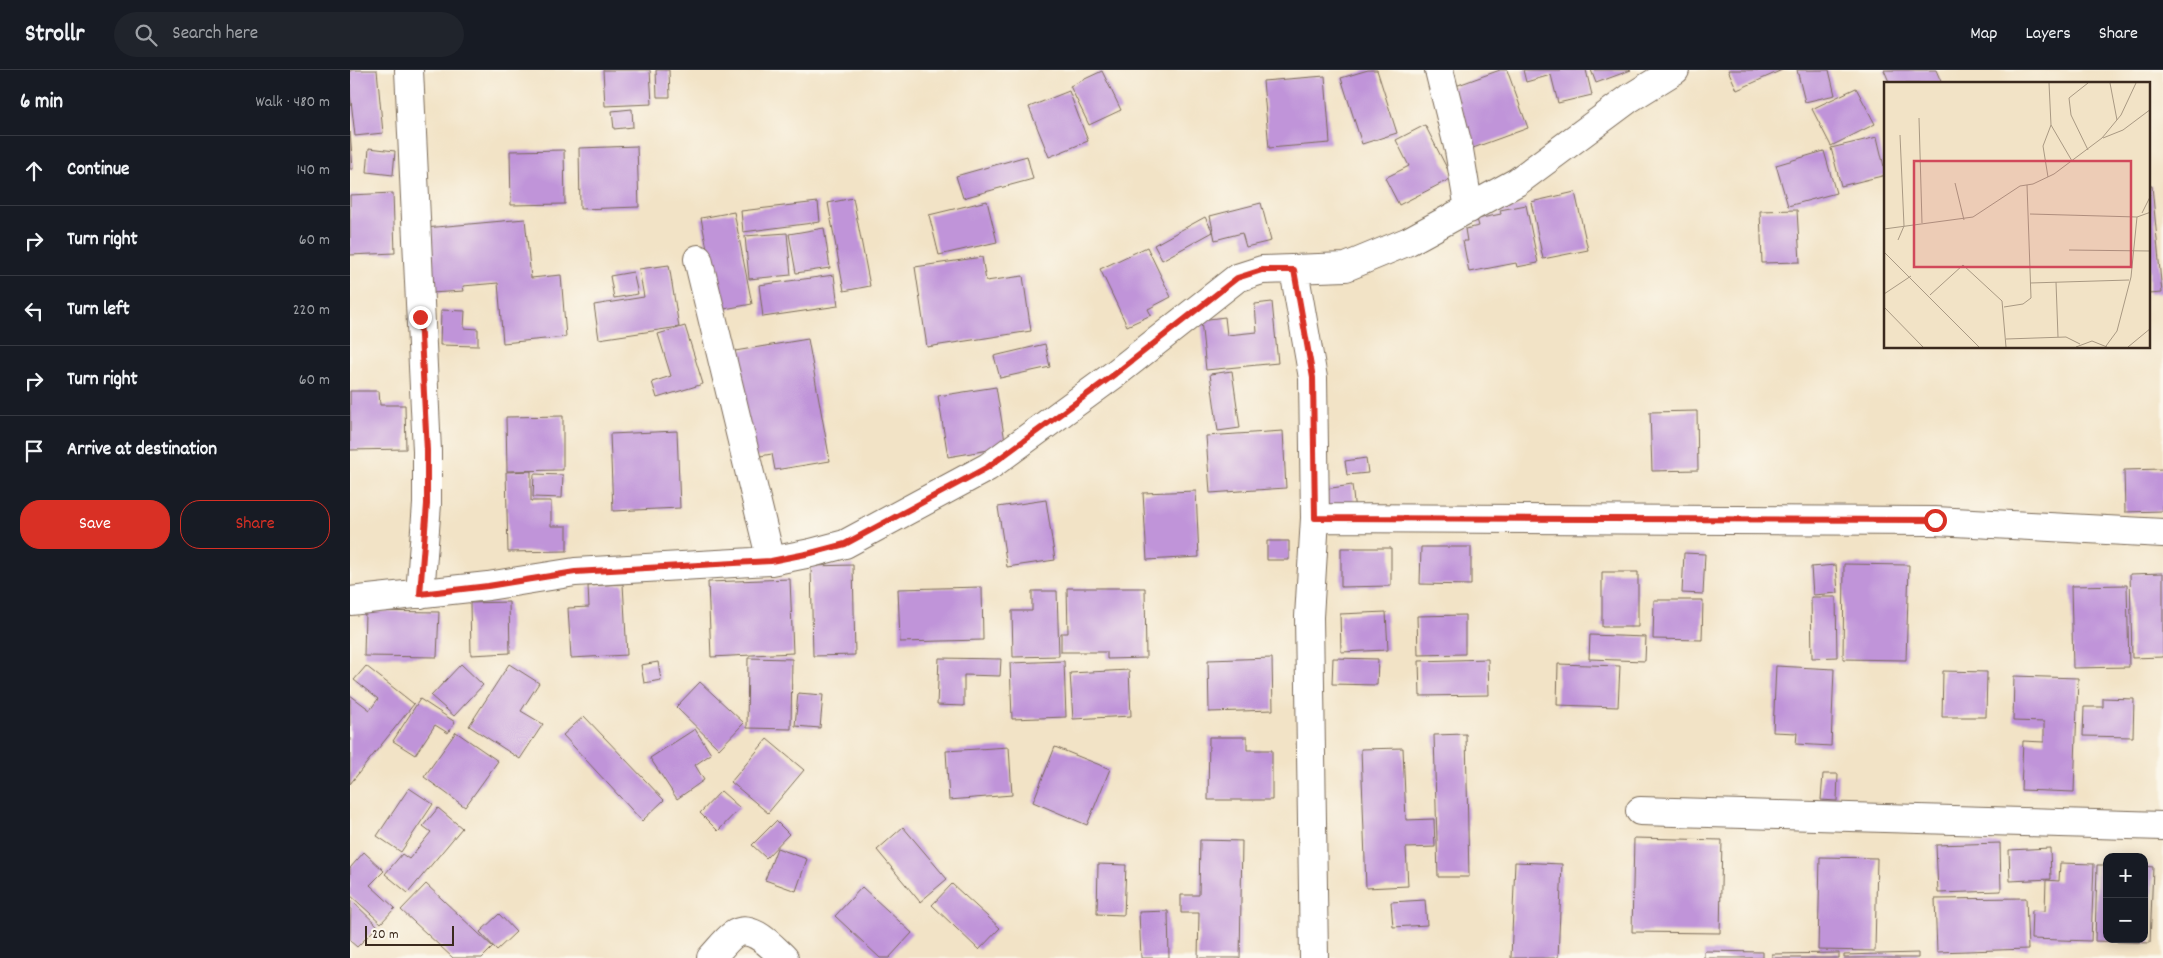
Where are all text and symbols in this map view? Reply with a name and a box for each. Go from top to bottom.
search box [114,12,464,57]
text: Strollr [25,18,84,52]
icon: search [132,21,160,49]
text: Search here [172,21,258,48]
text: Map [1970,22,1997,47]
text: Layers [2025,22,2071,47]
text: Share [2099,22,2138,47]
inset map [1884,82,2150,349]
text: 6 min [20,88,63,118]
text: Walk · 480 m [256,91,330,114]
icon: ahead [20,157,48,185]
text: Continue [67,157,129,184]
text: 140 m [296,159,330,182]
icon: right [20,227,48,255]
text: Turn right [67,227,138,254]
text: 60 m [299,229,330,252]
icon: left [20,297,48,325]
text: Turn left [67,297,130,324]
text: 220 m [293,299,330,322]
route end [409,306,432,329]
icon: right [20,367,48,395]
text: Turn right [67,367,138,394]
text: 60 m [299,369,330,392]
icon: arrive [20,437,48,465]
text: Arrive at destination [67,437,217,464]
button: Save [20,500,170,549]
button: Share [180,500,330,549]
route start [1924,509,1947,532]
map controls [2103,853,2148,943]
button: + [2103,853,2148,898]
button: − [2103,898,2148,943]
scale bar [365,923,454,946]
text: 20 m [372,925,399,945]

